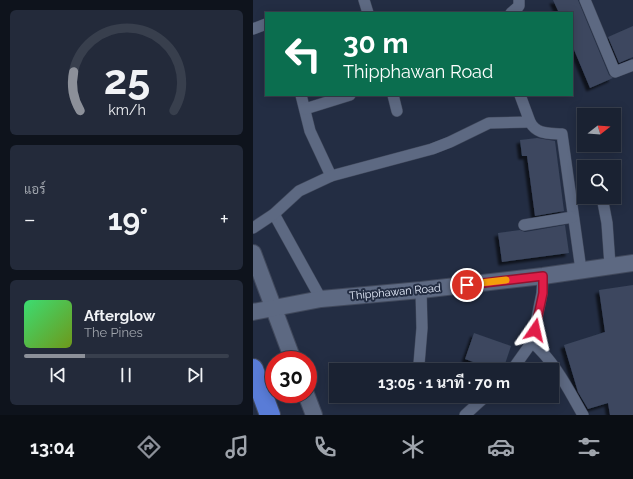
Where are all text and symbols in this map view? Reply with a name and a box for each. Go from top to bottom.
text: 30 m [343,27,409,60]
icon: left [277,28,329,80]
text: 25 [103,54,150,103]
text: Thipphawan Road [343,61,493,82]
text: km/h [108,101,145,117]
north arrow [577,108,621,152]
map controls [577,108,621,204]
button: search [577,160,621,204]
text: แอร์ [24,182,45,197]
text: 19° [108,202,148,237]
text: − [24,206,36,232]
text: + [220,206,229,232]
pin [450,268,484,302]
icon: arrive [456,274,478,296]
street label: Thipphawan Road [349,282,441,302]
text: Afterglow [84,307,155,325]
position arrow [514,309,556,351]
text: The Pines [84,325,143,340]
speed limit sign: 30 [265,351,317,403]
icon: previous [47,364,69,386]
icon: pause [115,364,137,386]
icon: next [184,364,206,386]
text: 13:05 · 1 นาที · 70 m [378,374,510,392]
icon: directions [135,433,163,461]
icon: music [223,433,251,461]
icon: phone [311,433,339,461]
icon: climate [399,433,427,461]
icon: car [487,433,515,461]
icon: filters [575,433,603,461]
text: 13:04 [30,437,75,458]

